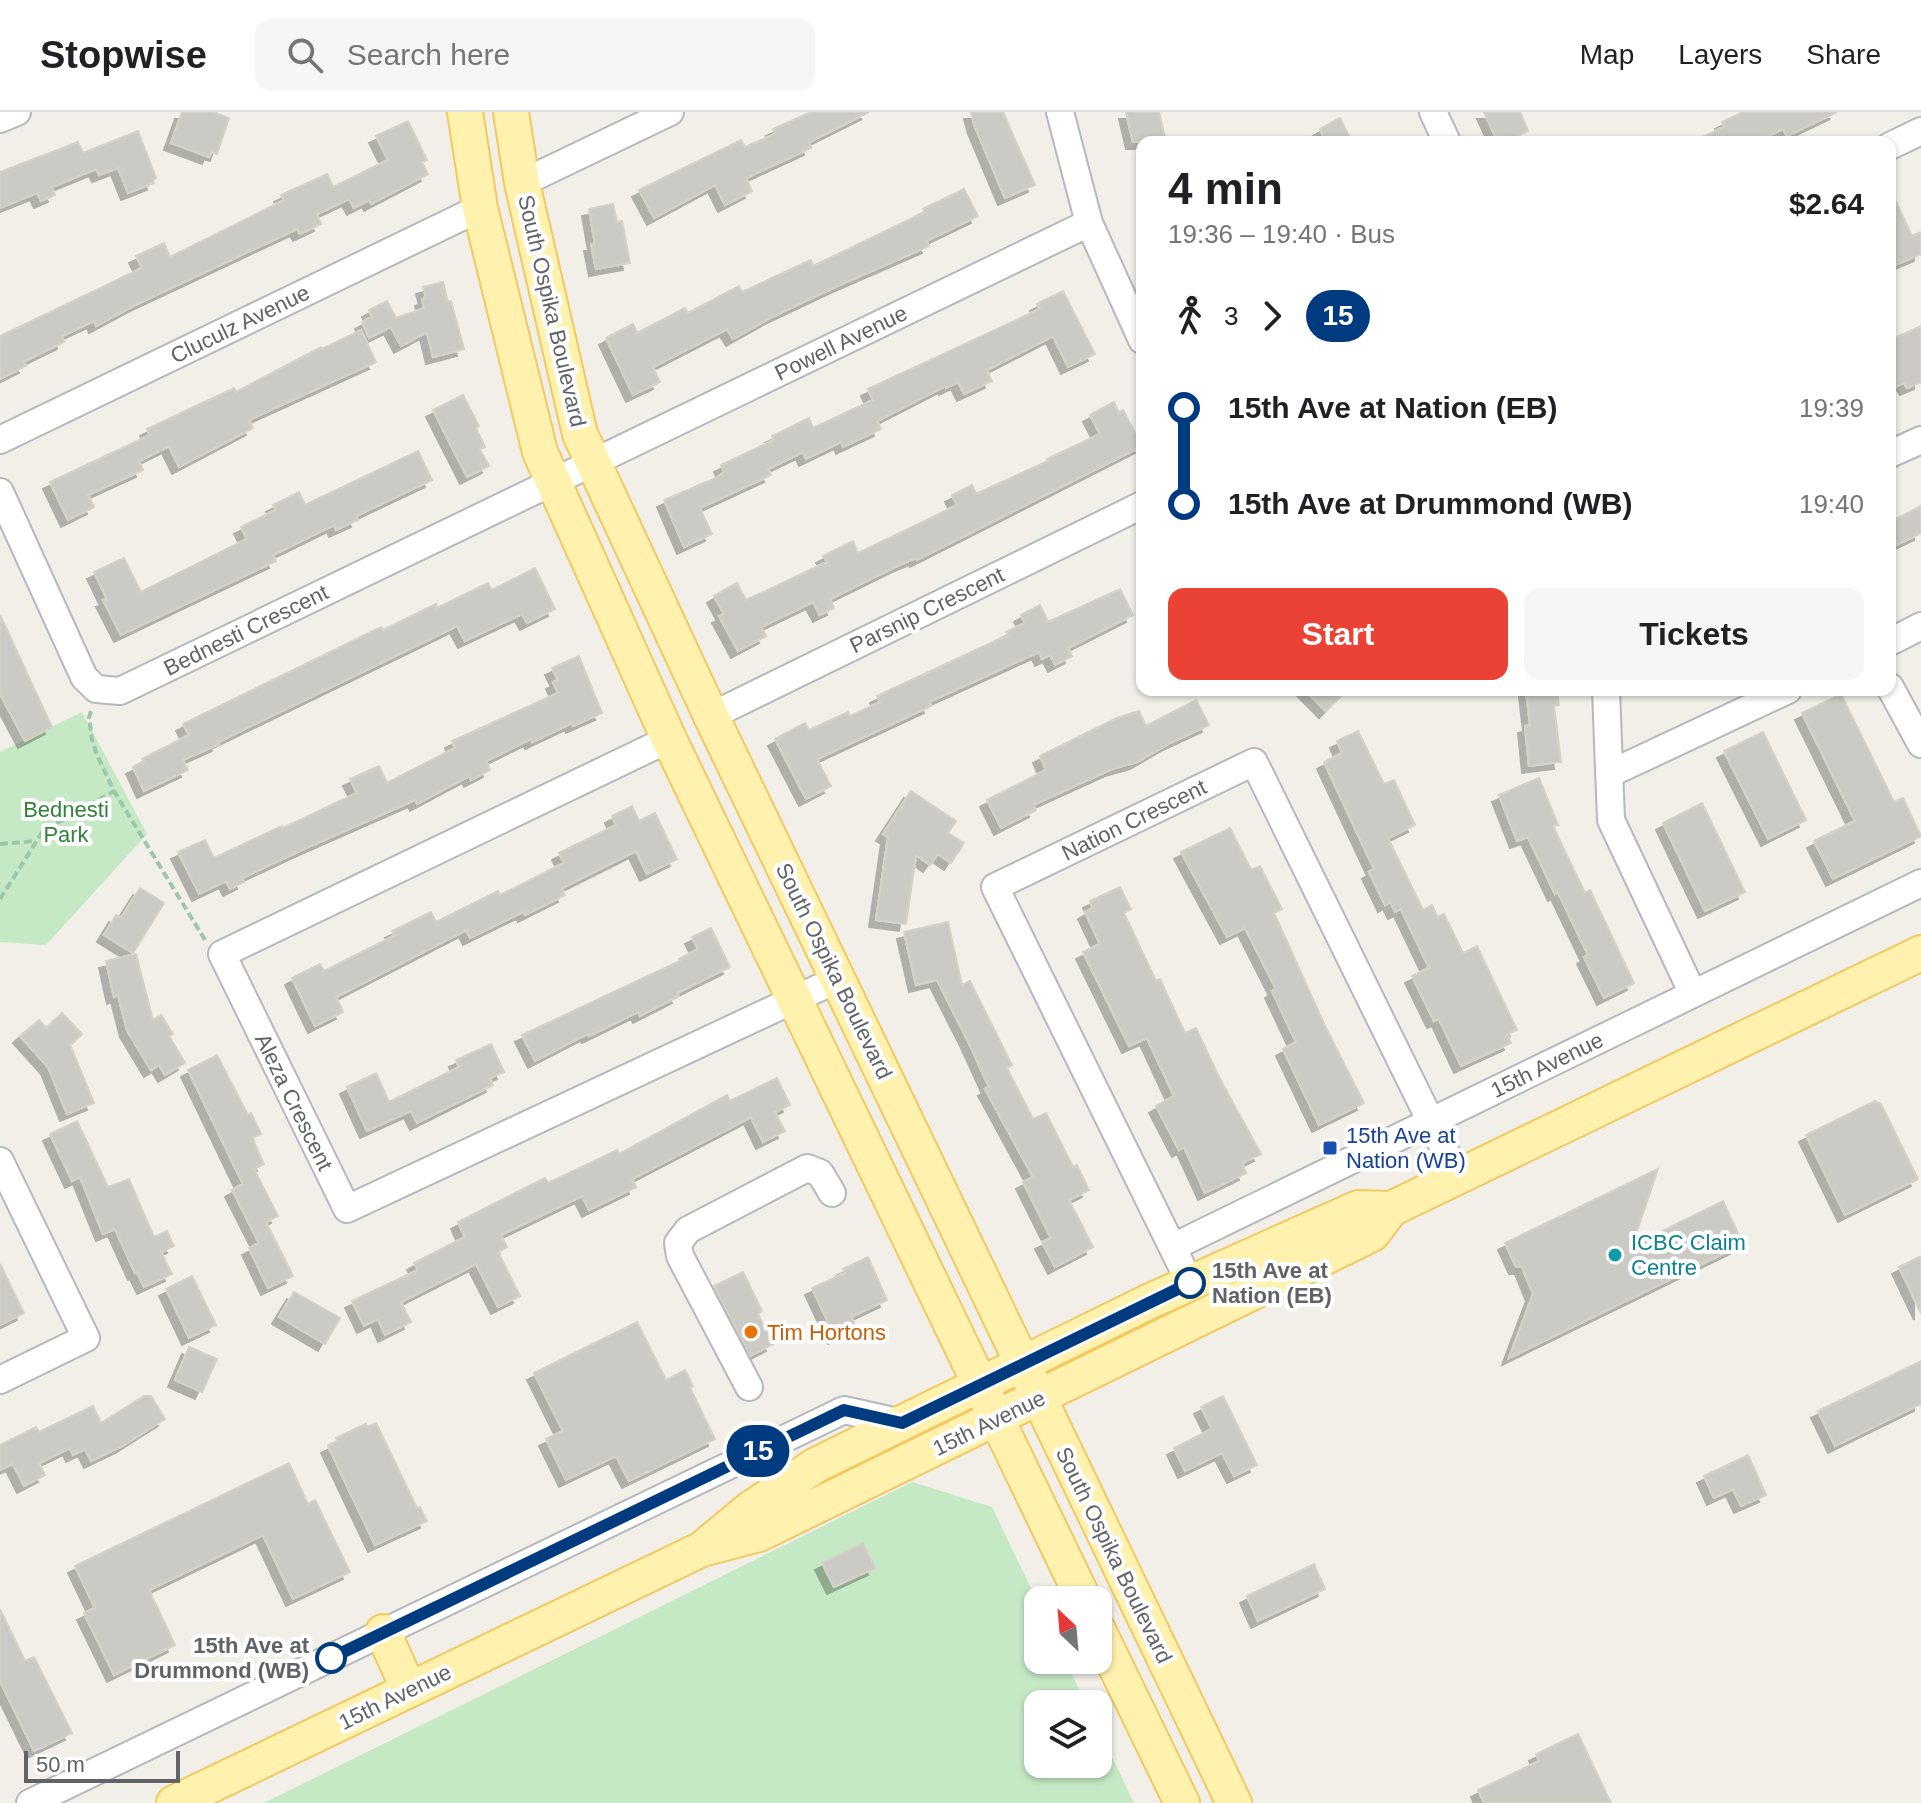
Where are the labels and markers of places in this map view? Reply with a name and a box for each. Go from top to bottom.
place label: 15th Ave at Nation (WB) [1346,1123,1466,1173]
marker: 15th Ave at Nation (WB) [1321,1139,1339,1157]
place label: ICBC Claim Centre [1631,1230,1746,1280]
marker: ICBC Claim Centre [1606,1246,1624,1264]
place label: 15th Ave at Nation (EB) [1212,1258,1332,1308]
marker: 15th Ave at Nation (EB) [1175,1268,1205,1298]
place label: Tim Hortons [767,1320,886,1345]
marker: Tim Hortons [742,1323,760,1341]
place label: 15th Ave at Drummond (WB) [134,1633,310,1683]
marker: 15th Ave at Drummond (WB) [316,1643,346,1673]

